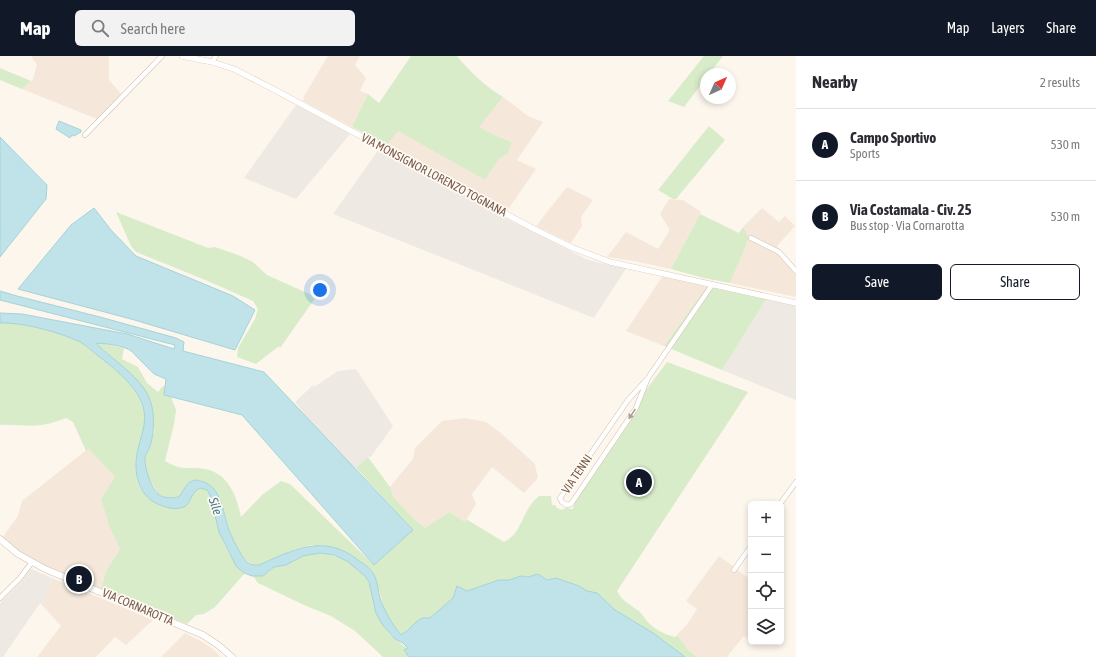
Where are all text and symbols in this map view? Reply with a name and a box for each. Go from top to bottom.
search box [75,10,355,46]
text: Map [20,17,51,39]
icon: search [89,17,111,39]
text: Search here [121,20,185,37]
text: Map [947,20,969,36]
text: Layers [991,20,1024,36]
text: Share [1046,20,1076,36]
north arrow [700,68,736,104]
text: Nearby [812,72,858,92]
text: 2 results [1040,75,1080,90]
text: Campo Sportivo [850,129,936,146]
street label: VIA MONSIGNOR LORENZO TOGNANA [359,131,509,219]
text: A [822,137,828,152]
text: 530 m [1051,137,1080,152]
text: Sports [850,146,880,161]
text: Via Costamala - Civ. 25 [850,201,972,218]
text: B [822,209,828,224]
text: 530 m [1051,209,1080,224]
text: Bus stop · Via Cornarotta [850,218,964,233]
button: Save [812,264,942,300]
button: Share [950,264,1080,300]
your location [310,280,330,300]
one-way arrow [628,408,636,419]
street label: VIA TENNI [559,452,595,496]
pin: A [626,467,652,497]
water label: Sile [205,495,225,517]
map controls [748,501,784,645]
button: + [748,501,784,537]
button: − [748,537,784,573]
pin: B [66,564,92,594]
button: locate [748,573,784,609]
street label: VIA CORNAROTTA [100,586,176,628]
button: layers [748,609,784,645]

